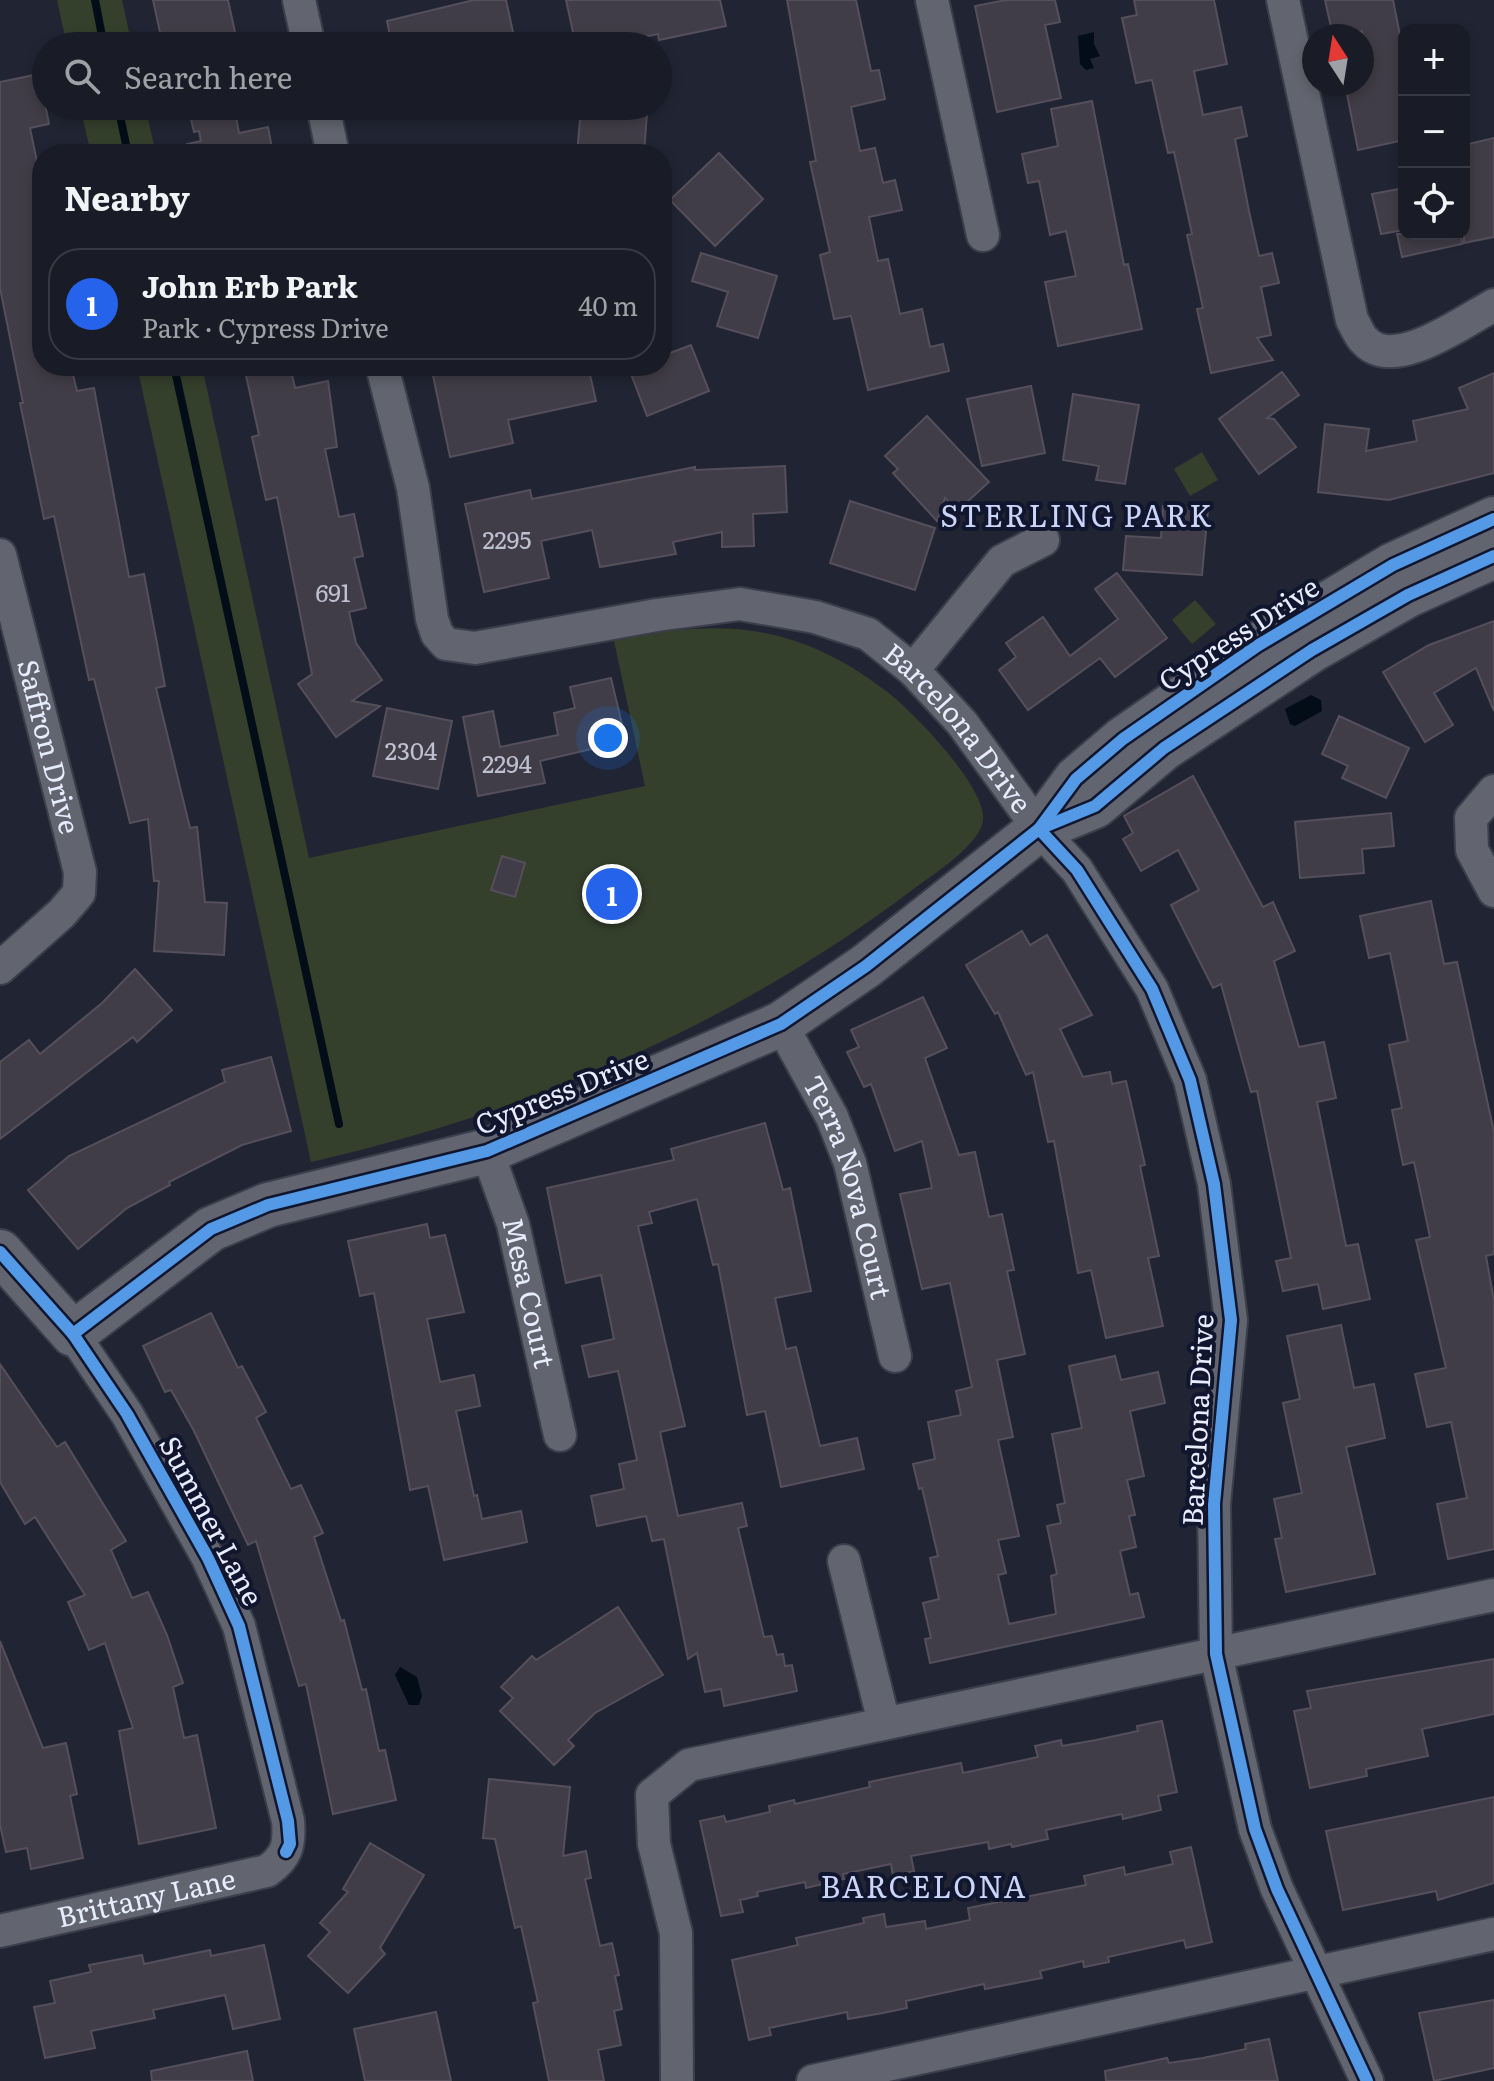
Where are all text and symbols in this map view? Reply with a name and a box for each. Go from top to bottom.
north arrow [1302,24,1374,96]
map controls [1398,24,1470,240]
button: + [1398,24,1470,96]
search box [32,32,672,120]
icon: search [60,54,104,98]
text: Search here [124,54,292,98]
button: − [1398,96,1470,168]
button: locate [1398,168,1470,240]
text: Nearby [64,171,190,221]
text: John Erb Park [142,263,358,307]
text: 1 [87,285,97,324]
text: 40 m [578,285,638,324]
text: Park · Cypress Drive [142,307,389,346]
district label: STERLING PARK [940,492,1214,536]
house number: 2295 [482,521,532,556]
street label: Cypress Drive [1149,565,1326,700]
house number: 691 [315,574,351,609]
street label: Barcelona Drive [875,631,1044,821]
street label: Saffron Drive [8,655,93,838]
your location [588,718,628,758]
house number: 2304 [385,732,437,767]
house number: 2294 [482,745,532,780]
pin: 1 [586,864,638,924]
street label: Cypress Drive [468,1036,654,1144]
street label: Terra Nova Court [794,1067,904,1303]
street label: Mesa Court [493,1213,568,1372]
street label: Barcelona Drive [1169,1313,1223,1527]
street label: Summer Lane [150,1428,275,1612]
street label: Brittany Lane [53,1856,239,1937]
district label: BARCELONA [820,1863,1028,1907]

